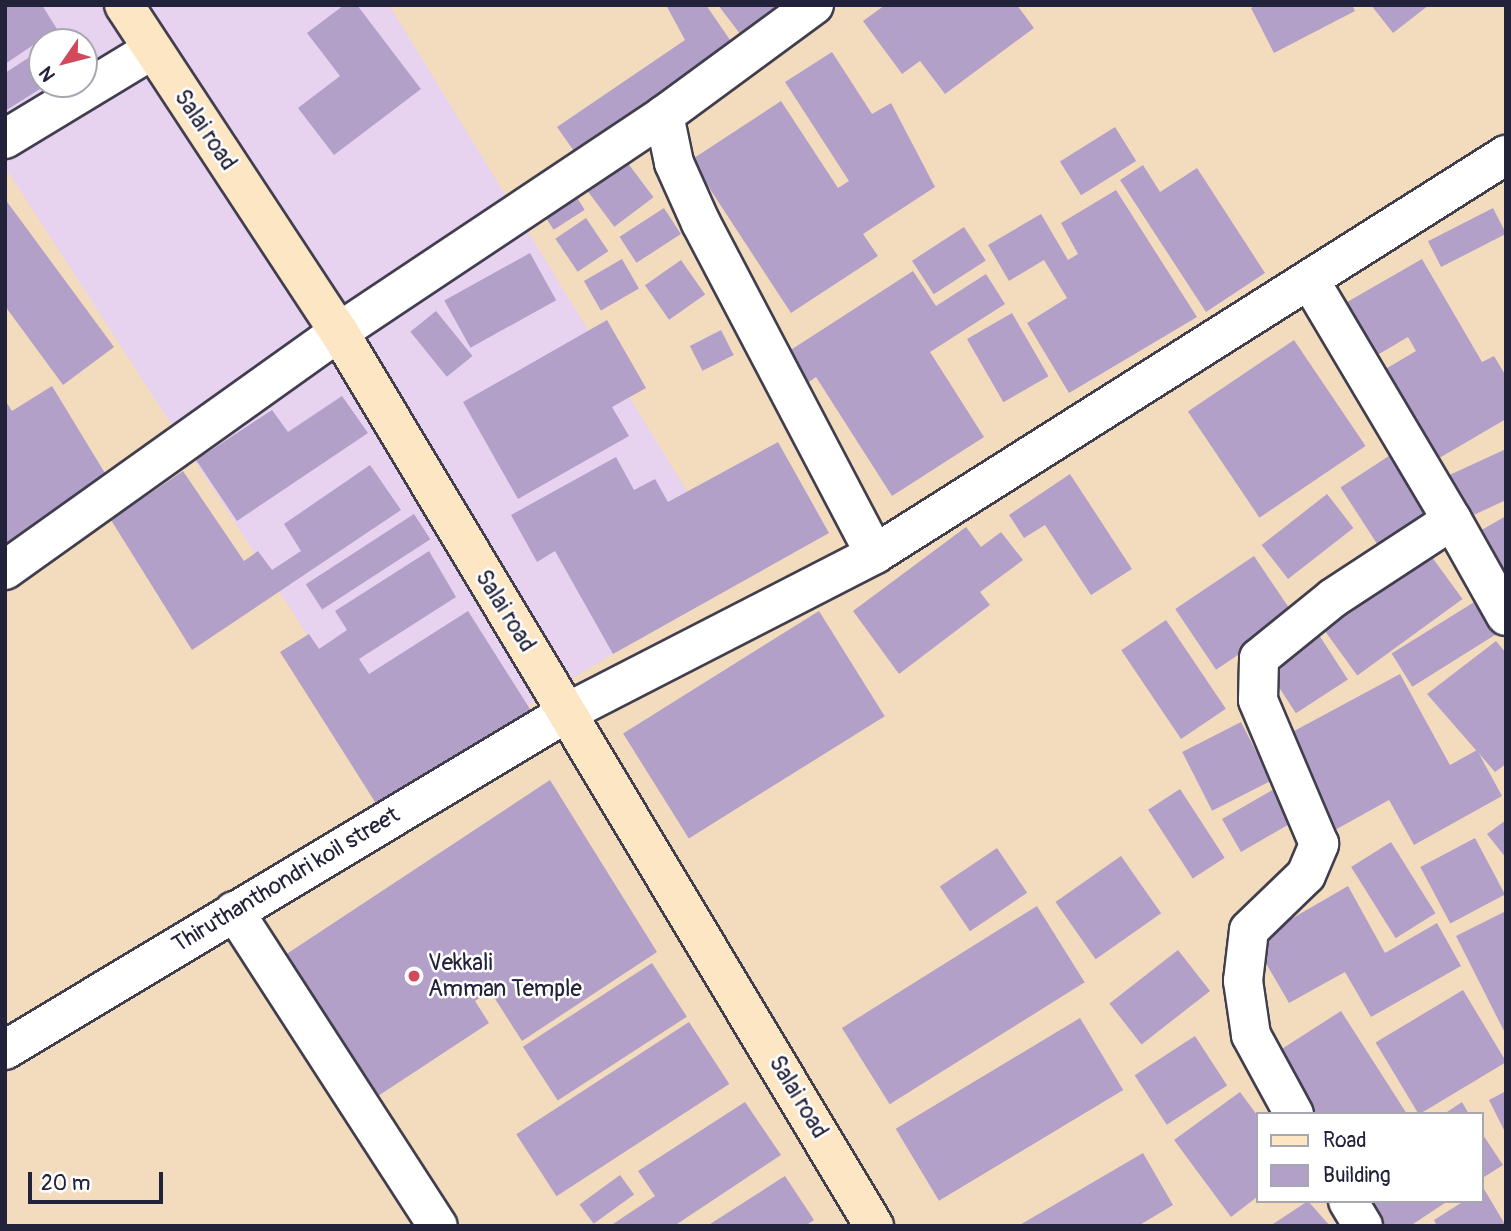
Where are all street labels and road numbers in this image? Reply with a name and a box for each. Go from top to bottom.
street label: Salai road [168,84,242,176]
street label: Salai road [469,565,541,657]
street label: Thiruthanthondri koil street [167,801,405,959]
street label: Salai road [763,1051,833,1143]

